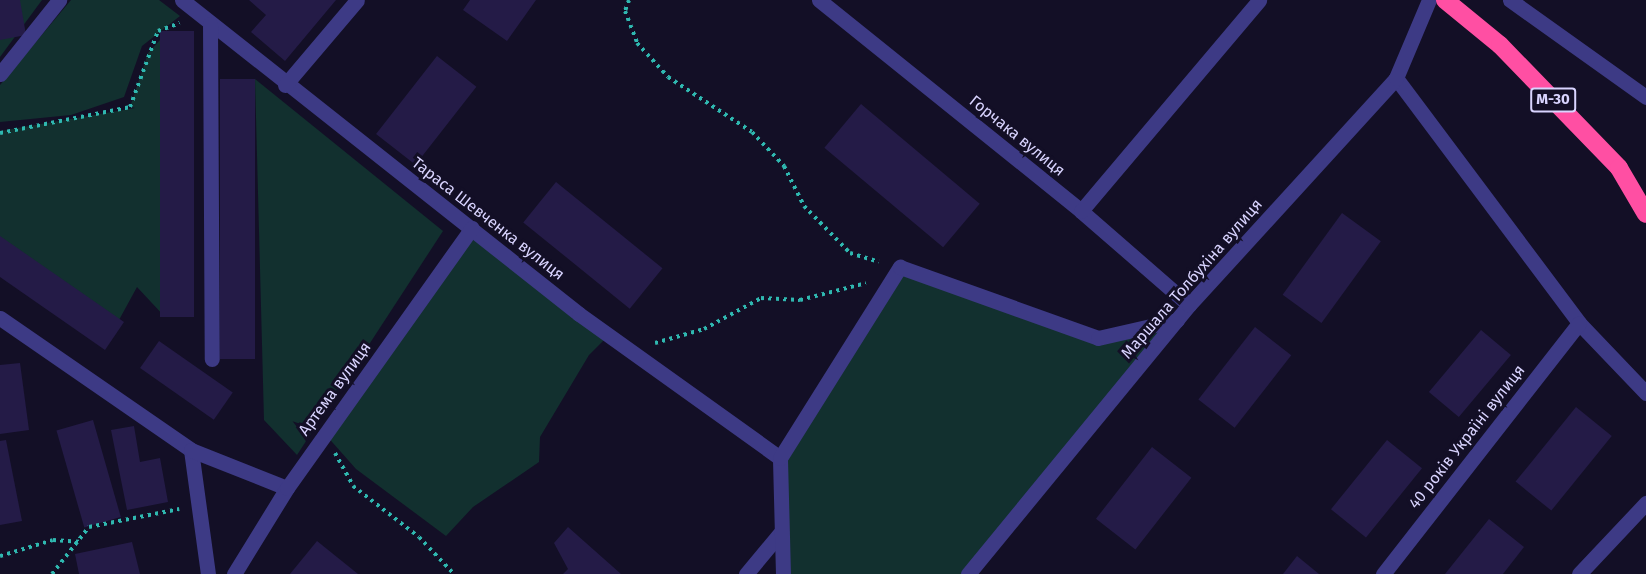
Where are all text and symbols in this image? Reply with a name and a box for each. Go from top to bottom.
road number: М-30 [1529,88,1577,112]
street label: Горчака вулиця [965,92,1069,180]
street label: Тараса Шевченка вулиця [408,153,568,285]
street label: Маршала Толбухіна вулиця [1117,195,1267,363]
street label: Артема вулиця [295,338,375,440]
street label: 40 років Україні вулиця [1405,361,1529,513]

